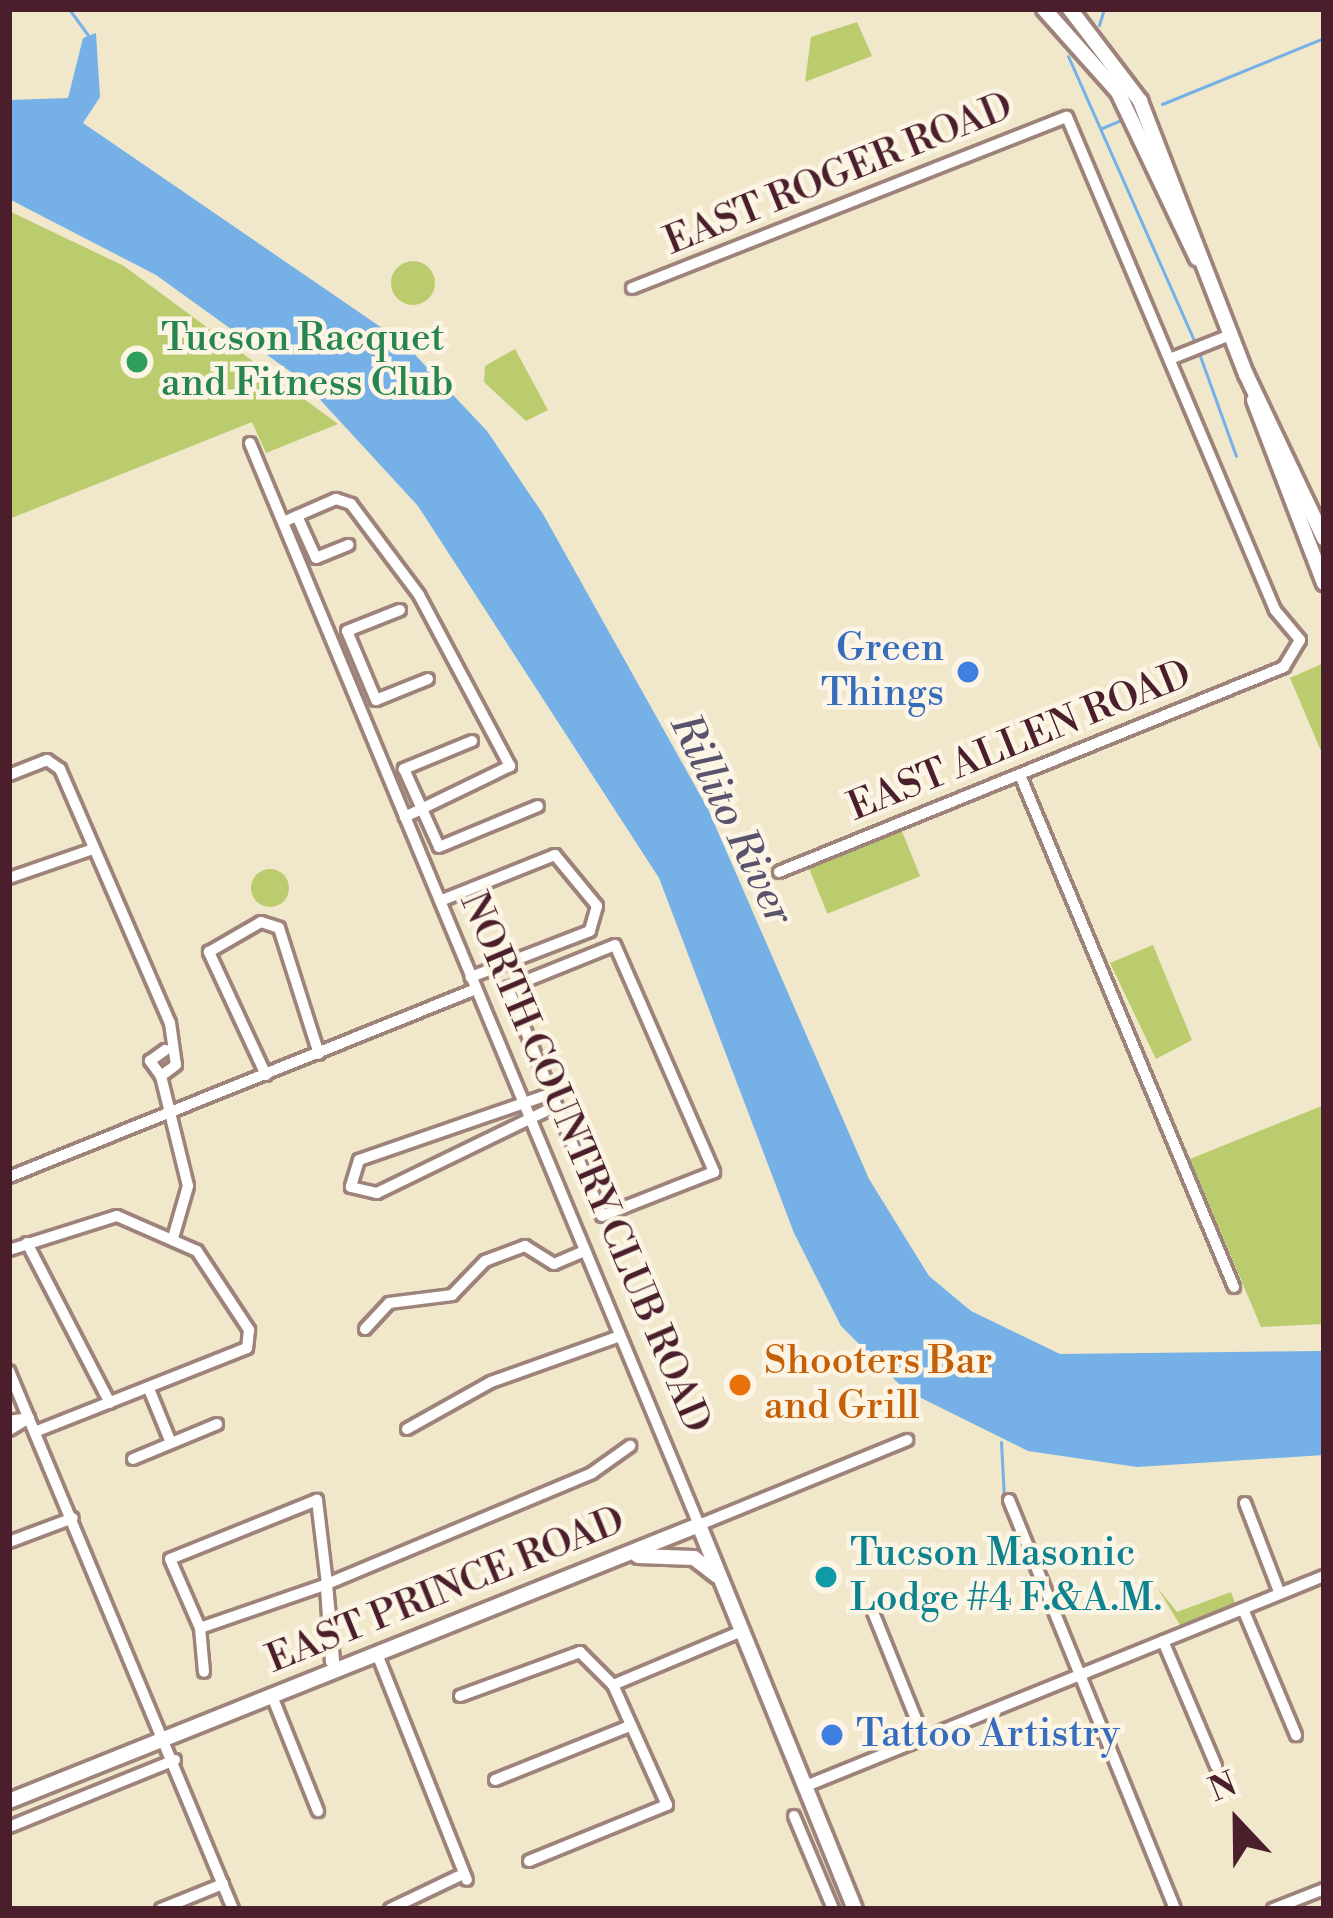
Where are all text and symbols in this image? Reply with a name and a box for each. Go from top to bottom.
street label: EAST ROGER ROAD [658,84,1020,266]
place label: Tucson Racquet and Fitness Club [161,317,453,408]
marker: Tucson Racquet and Fitness Club [124,349,150,375]
place label: Green Things [821,627,944,718]
street label: EAST ALLEN ROAD [842,652,1198,832]
marker: Green Things [955,659,981,685]
water label: Rillito River [658,706,804,934]
street label: NORTH COUNTRY CLUB ROAD [449,886,719,1440]
place label: Shooters Bar and Grill [764,1340,992,1431]
marker: Shooters Bar and Grill [727,1372,753,1398]
street label: EAST PRINCE ROAD [260,1498,632,1684]
place label: Tucson Masonic Lodge #4 F.&A.M. [850,1532,1162,1623]
marker: Tucson Masonic Lodge #4 F.&A.M. [813,1564,839,1590]
place label: Tattoo Artistry [856,1712,1120,1758]
marker: Tattoo Artistry [819,1722,845,1748]
north arrow [1177,1762,1297,1882]
text: N [1204,1764,1243,1812]

